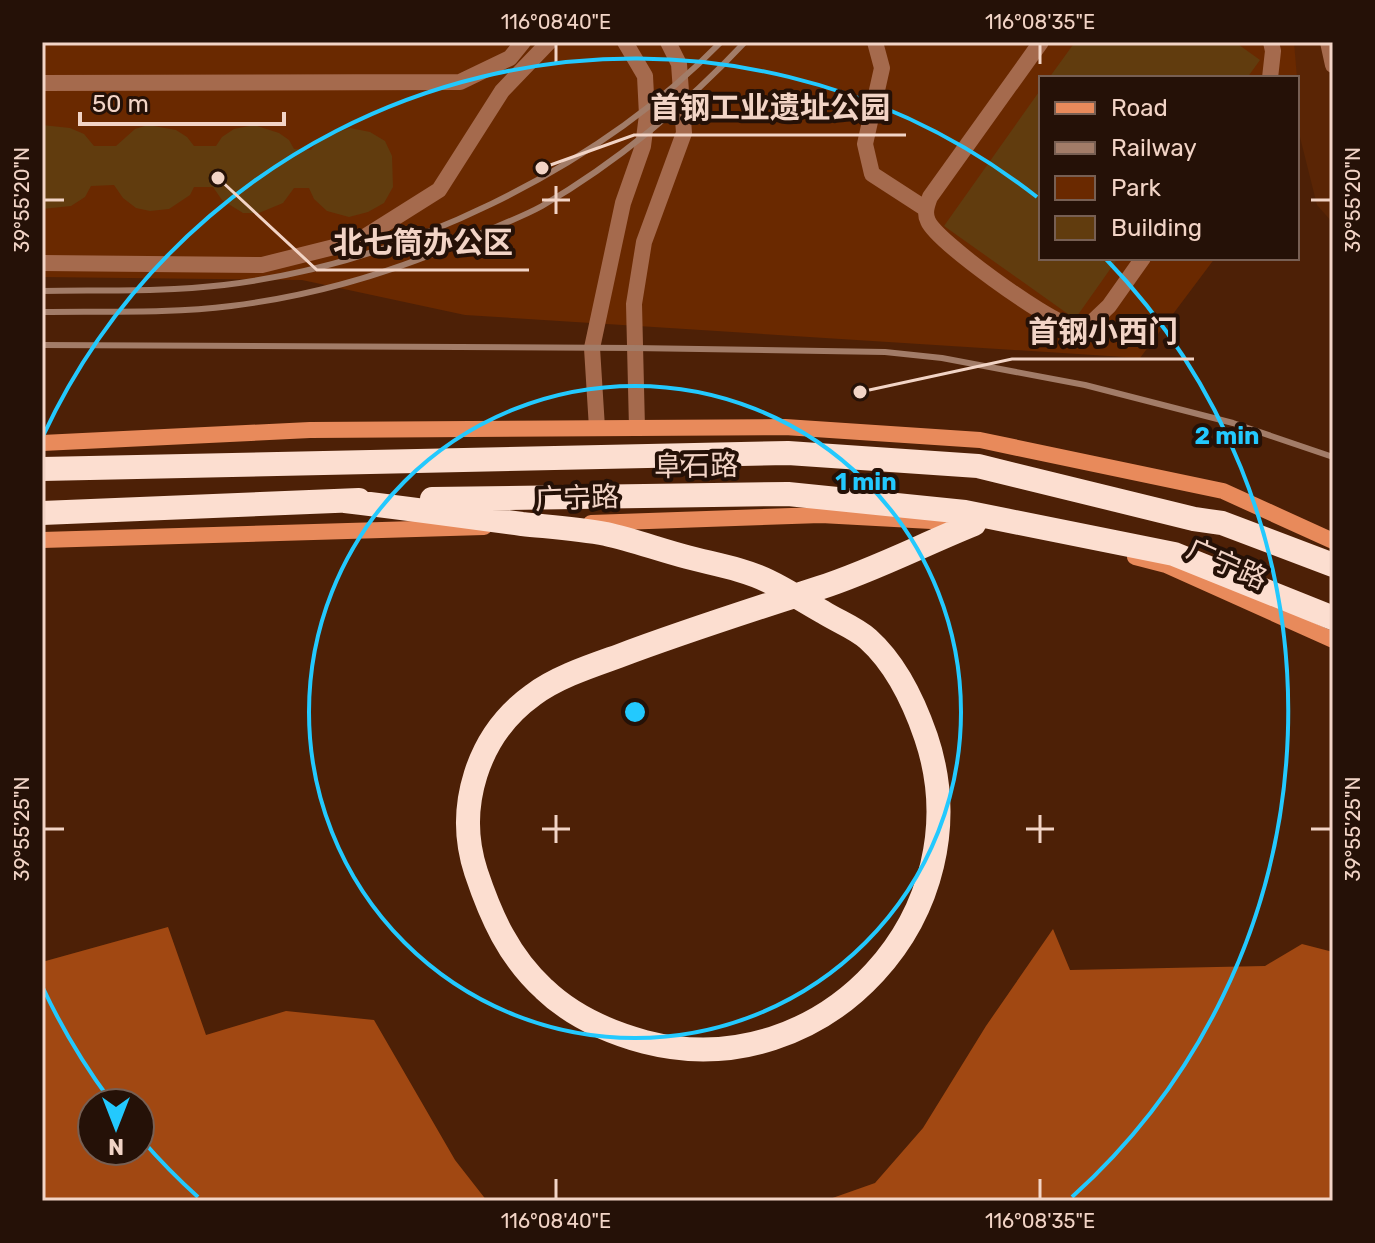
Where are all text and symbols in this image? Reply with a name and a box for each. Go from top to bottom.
text: 116°08'40"E [501,10,611,34]
text: 116°08'35"E [985,10,1095,34]
scale bar [80,76,284,126]
legend [1039,76,1299,260]
callout: 首钢工业遗址公园 [634,81,906,135]
text: 50 m [92,90,149,118]
text: 首钢工业遗址公园 [650,90,890,126]
text: Road [1111,94,1168,122]
text: Railway [1111,134,1197,162]
text: 39°55'20"N [10,147,34,253]
text: 39°55'20"N [1341,147,1365,253]
text: Park [1111,174,1162,202]
text: Building [1111,214,1202,242]
callout: 北七筒办公区 [317,216,529,270]
text: 北七筒办公区 [333,225,513,261]
callout: 首钢小西门 [1012,305,1194,359]
text: 首钢小西门 [1028,314,1178,350]
text: 2 min [1195,422,1260,450]
street label: 阜石路 [654,449,738,483]
text: 1 min [835,468,897,496]
street label: 广宁路 [534,480,620,516]
street label: 广宁路 [1182,532,1272,596]
centre of rings [621,698,649,726]
text: 39°55'25"N [10,777,34,881]
text: 39°55'25"N [1341,777,1365,881]
north arrow [76,1087,156,1167]
text: N [108,1133,124,1160]
text: 116°08'40"E [501,1209,611,1233]
text: 116°08'35"E [985,1209,1095,1233]

